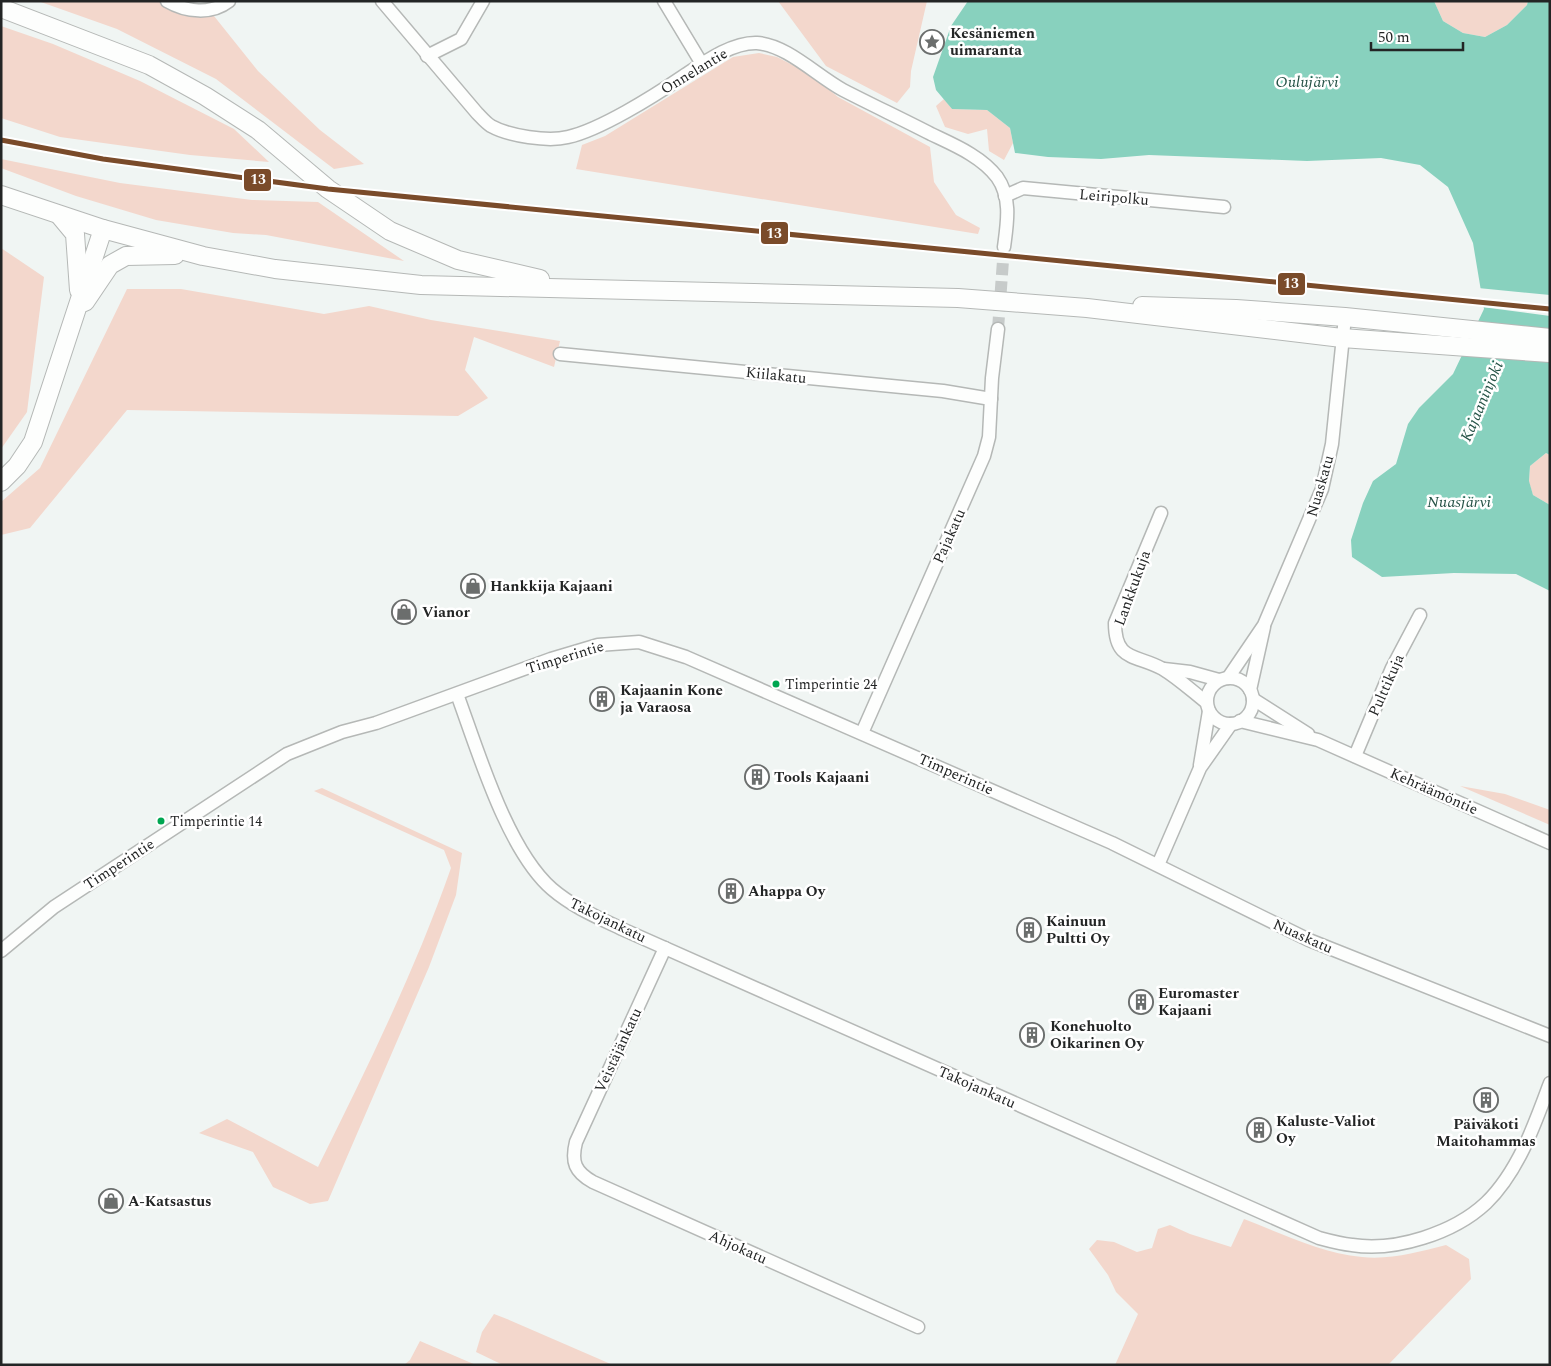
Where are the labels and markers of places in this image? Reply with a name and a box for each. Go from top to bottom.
place label: Kesäniemen uimaranta [950,22,1035,62]
place icon: Kesäniemen uimaranta [919,29,945,55]
shop icon: Hankkija Kajaani [460,573,486,599]
place label: Hankkija Kajaani [490,575,613,598]
shop icon: Vianor [391,599,417,625]
place label: Vianor [422,601,470,624]
place label: Timperintie 24 [785,674,877,695]
place label: Kajaanin Kone ja Varaosa [620,679,723,719]
marker: Timperintie 24 [771,679,781,689]
building icon: Kajaanin Kone ja Varaosa [589,686,615,712]
building icon: Tools Kajaani [744,764,770,790]
place label: Tools Kajaani [774,766,869,789]
place label: Timperintie 14 [170,811,262,832]
marker: Timperintie 14 [156,816,166,826]
building icon: Ahappa Oy [718,878,744,904]
place label: Ahappa Oy [748,880,826,903]
place label: Kainuun Pultti Oy [1046,910,1111,950]
building icon: Kainuun Pultti Oy [1016,917,1042,943]
place label: Euromaster Kajaani [1158,982,1239,1022]
building icon: Euromaster Kajaani [1128,989,1154,1015]
place label: Konehuolto Oikarinen Oy [1050,1015,1145,1055]
building icon: Konehuolto Oikarinen Oy [1019,1022,1045,1048]
building icon: Päiväkoti Maitohammas [1473,1087,1499,1113]
place label: Kaluste-Valiot Oy [1276,1110,1376,1150]
place label: Päiväkoti Maitohammas [1436,1113,1536,1153]
building icon: Kaluste-Valiot Oy [1246,1117,1272,1143]
shop icon: A-Katsastus [98,1188,124,1214]
place label: A-Katsastus [128,1190,212,1213]

